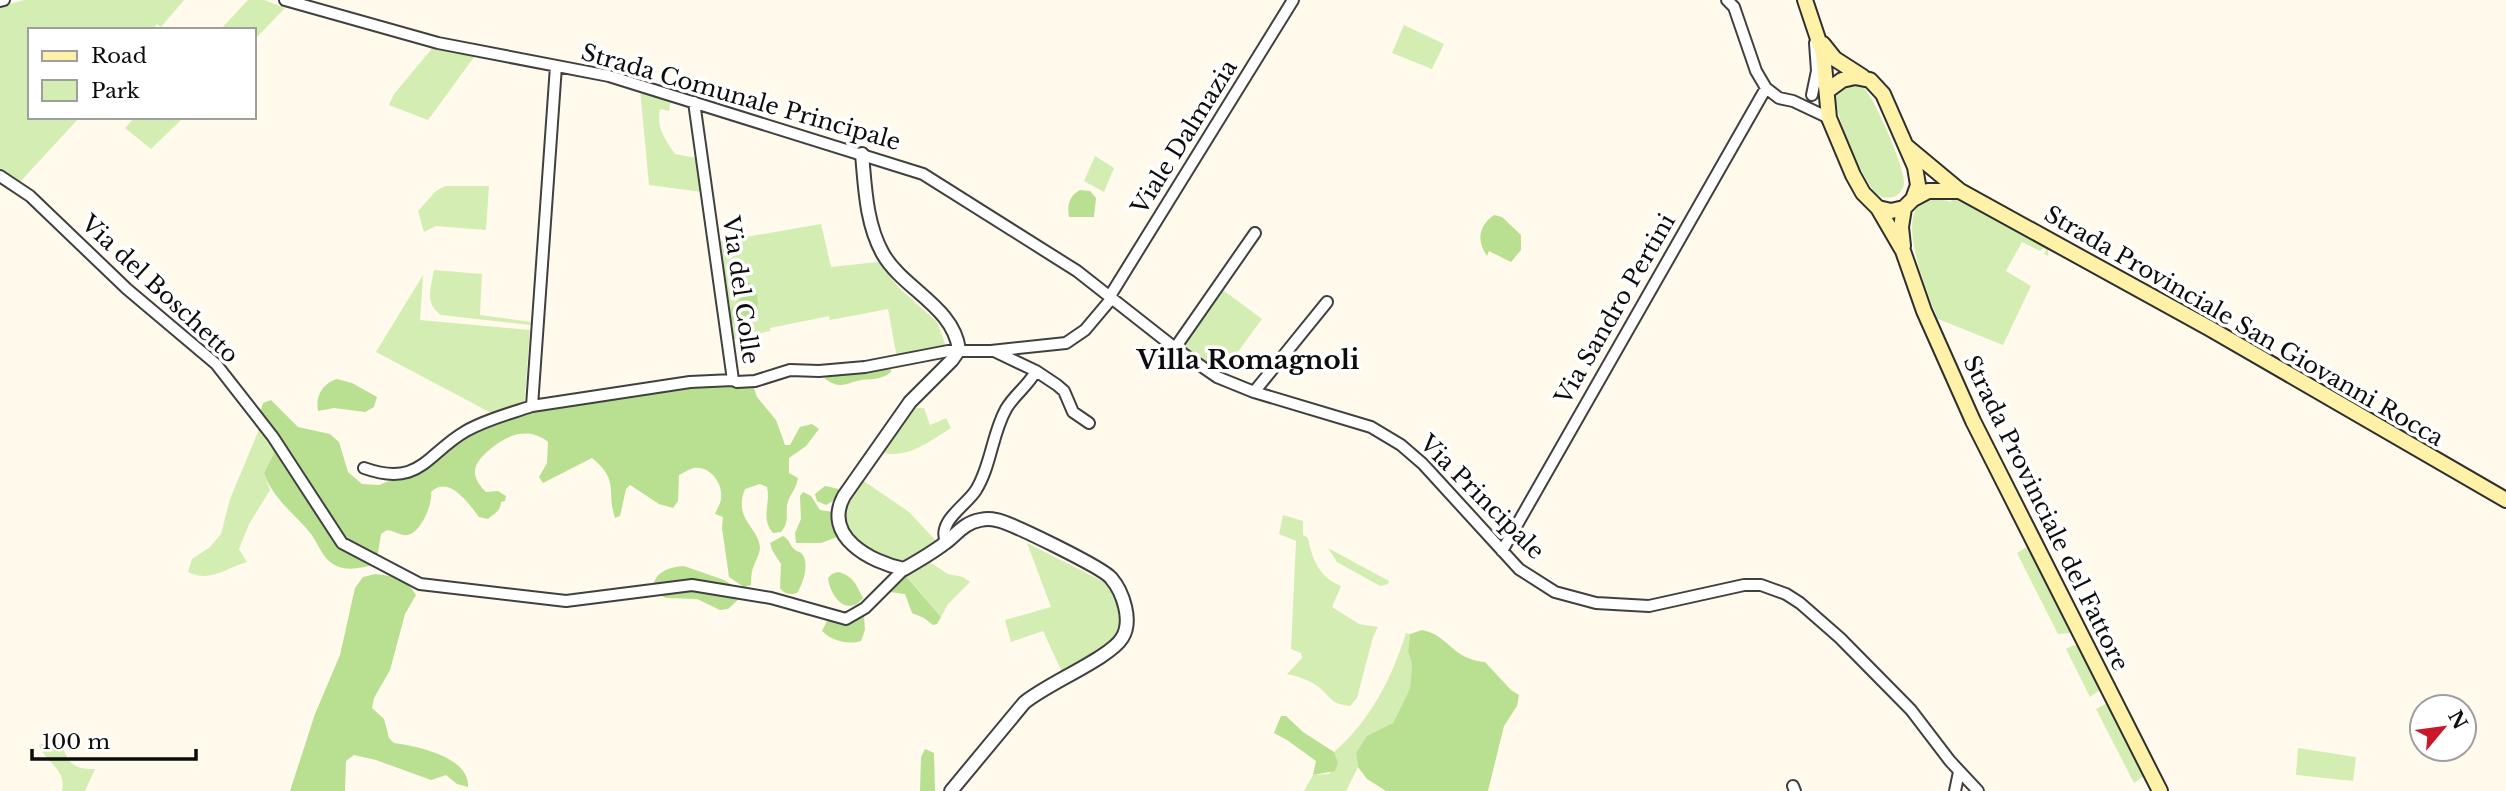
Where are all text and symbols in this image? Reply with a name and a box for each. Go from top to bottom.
legend [28,28,256,119]
street label: Strada Comunale Principale [578,38,904,156]
text: Road [91,43,147,69]
street label: Viale Dalmazia [1125,54,1243,220]
text: Park [91,78,140,104]
street label: Strada Provinciale San Giovanni Rocca [2039,200,2449,452]
street label: Via del Boschetto [75,208,244,369]
street label: Via Sandro Pertini [1548,209,1681,410]
street label: Via del Colle [717,213,765,366]
district label: Villa Romagnoli [1136,344,1359,376]
street label: Strada Provinciale del Fattore [1957,351,2135,675]
street label: Via Principale [1413,428,1550,565]
north arrow [2408,693,2478,763]
text: N [2443,707,2472,734]
scale bar [32,718,196,762]
text: 100 m [42,729,110,755]

